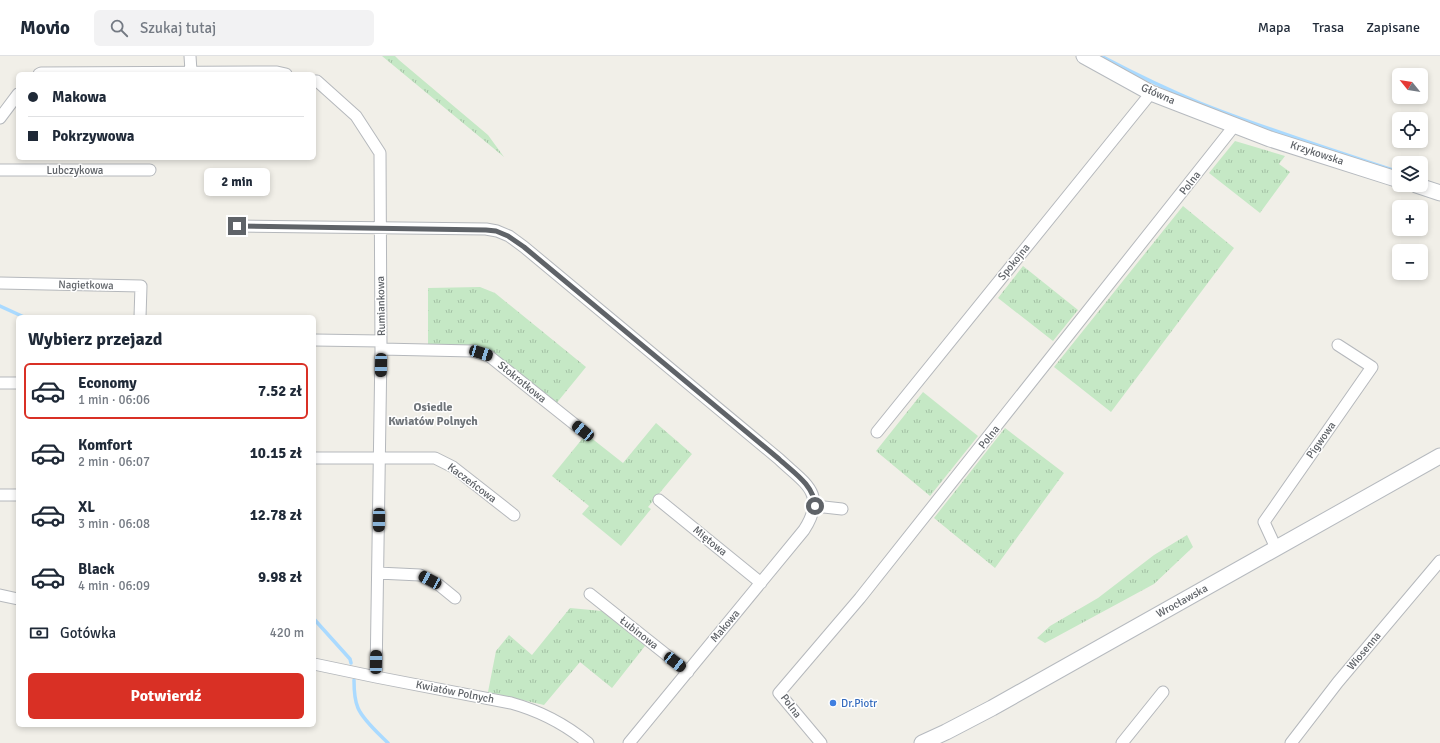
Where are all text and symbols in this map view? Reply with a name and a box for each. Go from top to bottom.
search box [94,10,374,46]
text: Movio [20,16,70,40]
icon: search [108,17,130,39]
text: Szukaj tutaj [140,19,216,37]
text: Mapa [1258,19,1291,36]
text: Trasa [1313,19,1344,36]
text: Zapisane [1366,19,1420,36]
north arrow [1392,68,1428,104]
map controls [1392,68,1428,280]
street label: Główna [1139,81,1177,107]
text: Makowa [52,88,107,106]
button: locate [1392,112,1428,148]
text: Pokrzywowa [52,127,134,145]
street label: Krzykowska [1289,138,1346,168]
button: layers [1392,156,1428,192]
street label: Lubczykowa [47,164,104,177]
callout: 2 min [204,168,270,196]
street label: Polna [1177,168,1204,197]
text: 2 min [221,174,253,190]
button: + [1392,200,1428,236]
route end [228,217,246,235]
street label: Spokojna [995,241,1033,283]
button: − [1392,244,1428,280]
street label: Rumiankowa [374,275,388,336]
street label: Nagietkowa [58,278,114,292]
text: Wybierz przejazd [28,328,163,350]
car [468,344,494,362]
car [375,353,387,377]
street label: Stokrotkowa [495,358,549,406]
icon: car [30,373,66,409]
text: Economy [78,374,137,392]
text: 7.52 zł [258,382,302,400]
text: 1 min · 06:06 [78,392,150,408]
district label: Osiedle Kwiatów Polnych [388,400,478,429]
car [570,419,596,443]
street label: Pigwowa [1304,419,1339,461]
street label: Polna [976,422,1003,451]
icon: car [30,435,66,471]
text: Komfort [78,436,132,454]
text: 10.15 zł [250,444,302,462]
text: 2 min · 06:07 [78,454,150,470]
street label: Kaczeńcowa [445,460,499,506]
icon: car [30,497,66,533]
route start [806,497,824,515]
text: XL [78,498,95,516]
text: 12.78 zł [250,506,302,524]
car [373,508,385,532]
text: 3 min · 06:08 [78,516,150,532]
street label: Miętowa [690,523,730,559]
icon: car [30,559,66,595]
text: Black [78,560,115,578]
text: 9.98 zł [258,568,302,586]
car [417,569,443,591]
text: 4 min · 06:09 [78,578,150,594]
street label: Wrocławska [1154,581,1210,620]
street label: Makowa [708,607,743,645]
street label: Łubinowa [617,614,661,652]
icon: cash [28,622,50,644]
text: Gotówka [60,624,116,642]
text: 420 m [270,625,304,641]
street label: Wiosenna [1344,629,1384,673]
car [370,650,382,674]
car [662,650,688,674]
button: Potwierdź [28,673,304,719]
street label: Kwiatów Polnych [415,678,495,706]
street label: Polna [778,692,804,721]
place label: Dr.Piotr [841,697,877,710]
marker: Dr.Piotr [828,698,838,708]

